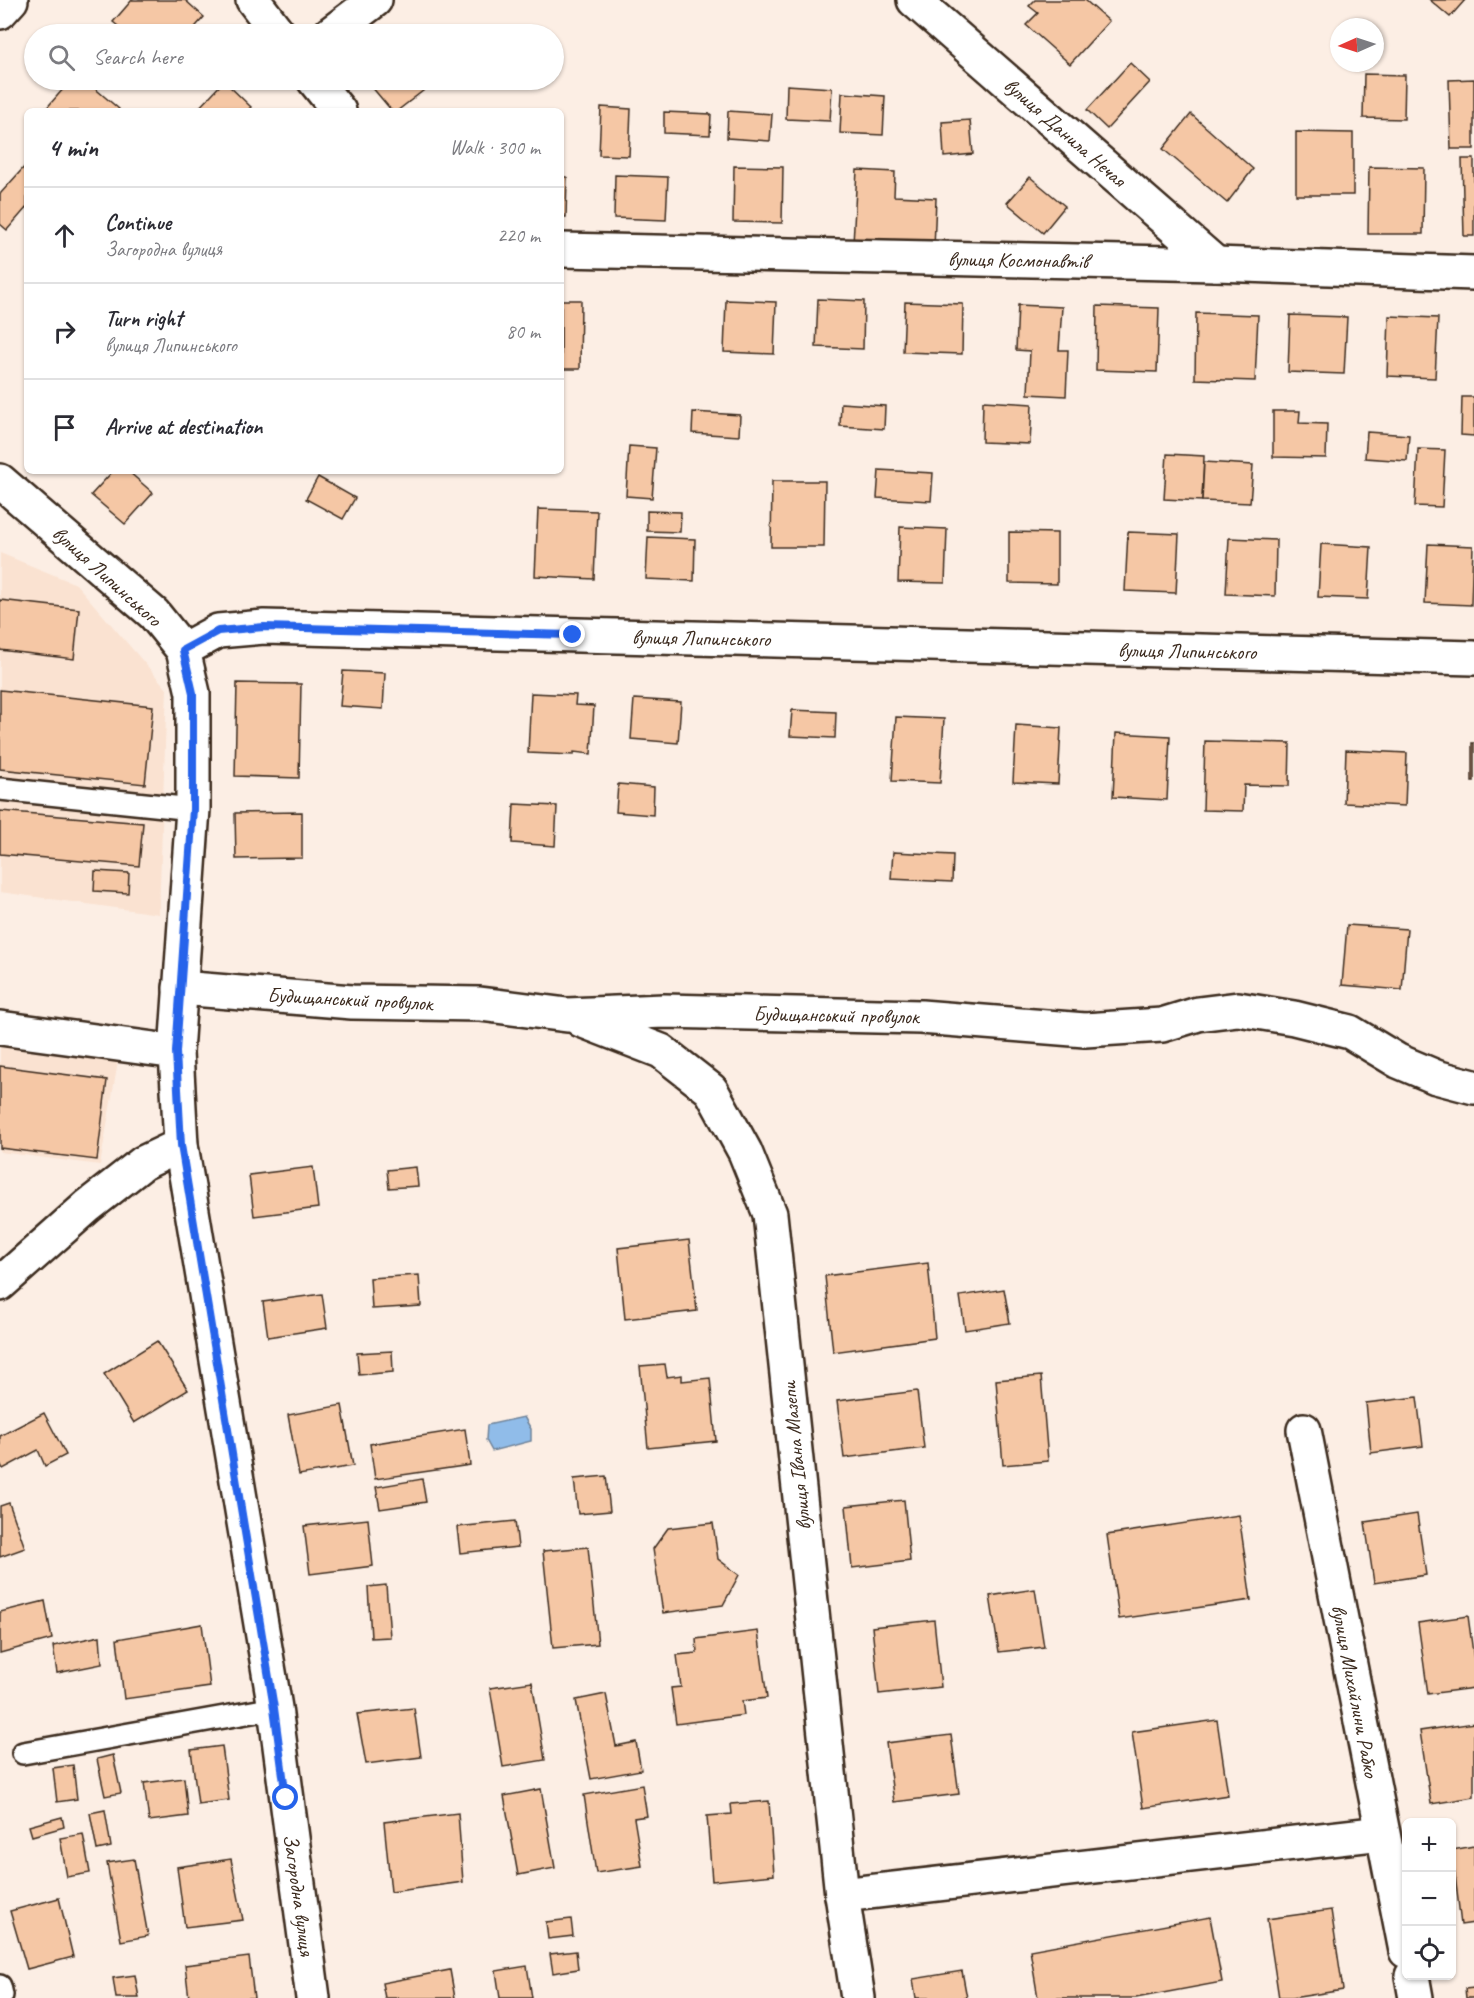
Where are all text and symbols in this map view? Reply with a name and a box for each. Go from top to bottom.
north arrow [1330,18,1384,72]
search box [24,24,564,90]
icon: search [45,41,78,74]
text: Search here [93,43,183,71]
street label: вулиця Данила Нечая [999,72,1133,193]
text: 4 min [48,131,98,164]
text: Walk · 300 m [450,135,540,160]
text: Continue [105,209,171,237]
icon: ahead [48,219,81,252]
text: 220 m [497,223,540,248]
text: Загородна вулиця [105,237,222,262]
street label: вулиця Космонавтів [948,246,1093,274]
text: Turn right [105,305,182,333]
icon: right [48,315,81,348]
text: 80 m [506,319,540,344]
text: вулиця Липинського [105,333,237,358]
icon: arrive [48,411,81,444]
text: Arrive at destination [105,413,262,441]
street label: вулиця Липинського [47,520,168,633]
route end [559,621,585,647]
street label: вулиця Липинського [632,624,772,652]
street label: вулиця Липинського [1118,637,1258,665]
street label: Будищанський провулок [267,982,436,1016]
street label: Будищанський провулок [753,1001,921,1029]
street label: вулиця Івана Мазепи [775,1379,817,1532]
street label: вулиця Михайлини Рабко [1326,1602,1385,1781]
route start [272,1784,298,1810]
map controls [1402,1818,1456,1980]
button: + [1402,1818,1456,1872]
street label: Загородна вулиця [278,1832,321,1959]
button: − [1402,1872,1456,1926]
button: locate [1402,1926,1456,1980]

